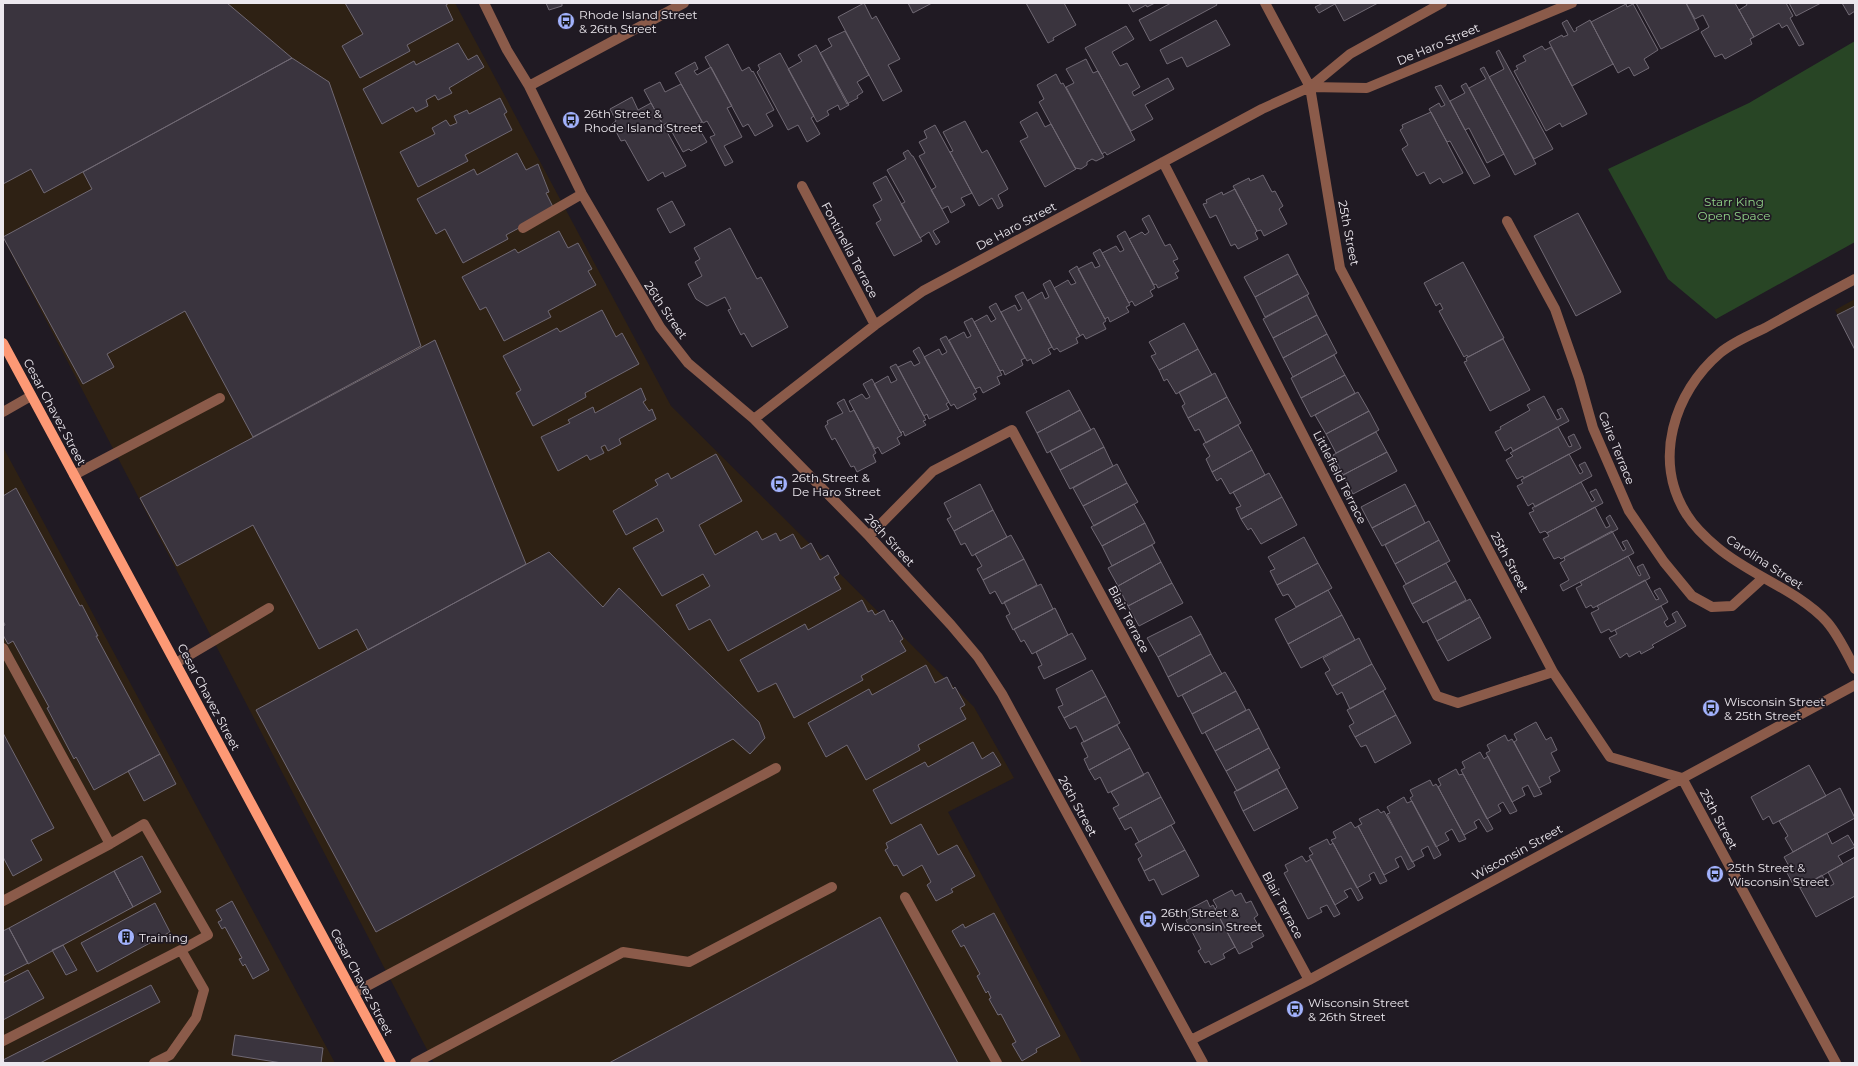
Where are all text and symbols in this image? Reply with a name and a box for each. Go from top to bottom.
place label: Rhode Island Street & 26th Street [579,7,697,36]
bus stop icon: Rhode Island Street & 26th Street [556,11,576,31]
street label: De Haro Street [1394,20,1482,68]
place label: 26th Street & Rhode Island Street [584,106,702,135]
bus stop icon: 26th Street & Rhode Island Street [561,110,581,130]
park label: Starr King Open Space [1697,194,1771,223]
street label: De Haro Street [973,198,1059,253]
street label: Fontinella Terrace [818,199,882,301]
street label: 25th Street [1335,199,1363,267]
street label: 26th Street [641,278,691,342]
street label: Cesar Chavez Street [20,356,90,468]
street label: Caire Terrace [1596,409,1638,487]
street label: Littlefield Terrace [1310,428,1370,526]
place label: 26th Street & De Haro Street [792,470,881,499]
bus stop icon: 26th Street & De Haro Street [769,474,789,494]
street label: 26th Street [862,511,918,570]
street label: 25th Street [1488,529,1532,595]
street label: Carolina Street [1724,532,1806,593]
street label: Blair Terrace [1105,583,1153,655]
street label: Cesar Chavez Street [174,641,244,753]
place label: Wisconsin Street & 25th Street [1724,694,1825,723]
bus stop icon: Wisconsin Street & 25th Street [1701,698,1721,718]
street label: 26th Street [1055,773,1101,839]
street label: 25th Street [1697,786,1741,852]
street label: Wisconsin Street [1469,821,1565,883]
place label: 25th Street & Wisconsin Street [1728,860,1829,889]
bus stop icon: 25th Street & Wisconsin Street [1705,864,1725,884]
street label: Blair Terrace [1259,869,1307,941]
place label: 26th Street & Wisconsin Street [1161,905,1262,934]
bus stop icon: 26th Street & Wisconsin Street [1138,909,1158,929]
street label: Cesar Chavez Street [327,926,397,1038]
building icon: Training [116,927,136,947]
place label: Training [139,930,188,945]
place label: Wisconsin Street & 26th Street [1308,995,1409,1024]
bus stop icon: Wisconsin Street & 26th Street [1285,999,1305,1019]

